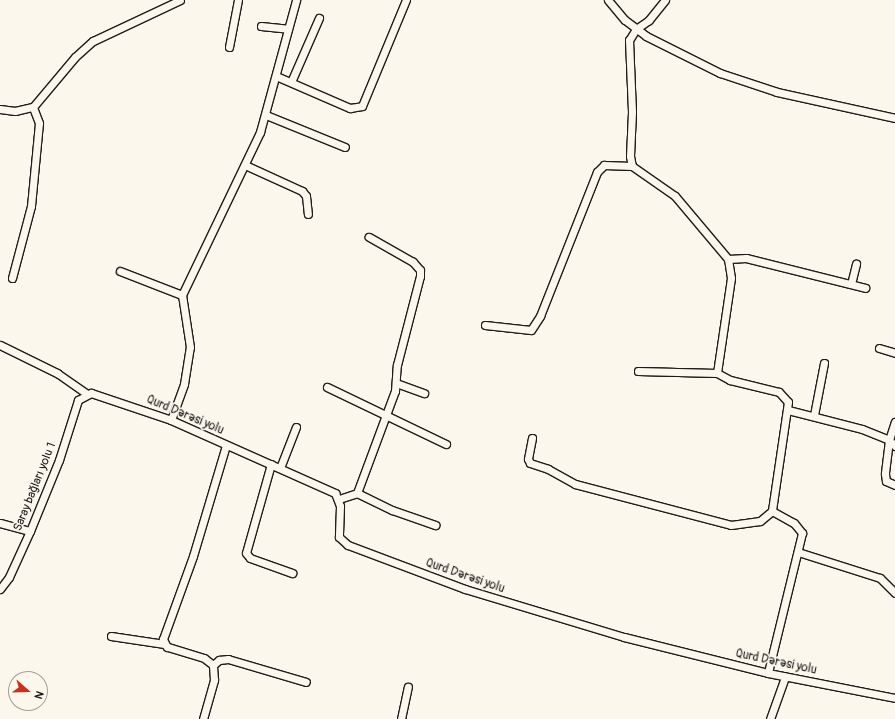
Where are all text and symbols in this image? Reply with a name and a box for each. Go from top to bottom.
street label: Qurd Dərəsi yolu [144,392,226,438]
street label: Saray bağları yolu 1 [11,441,59,533]
street label: Qurd Dərəsi yolu [424,556,506,596]
street label: Qurd Dərəsi yolu [734,646,818,678]
north arrow [8,671,48,711]
text: N [31,689,46,701]

